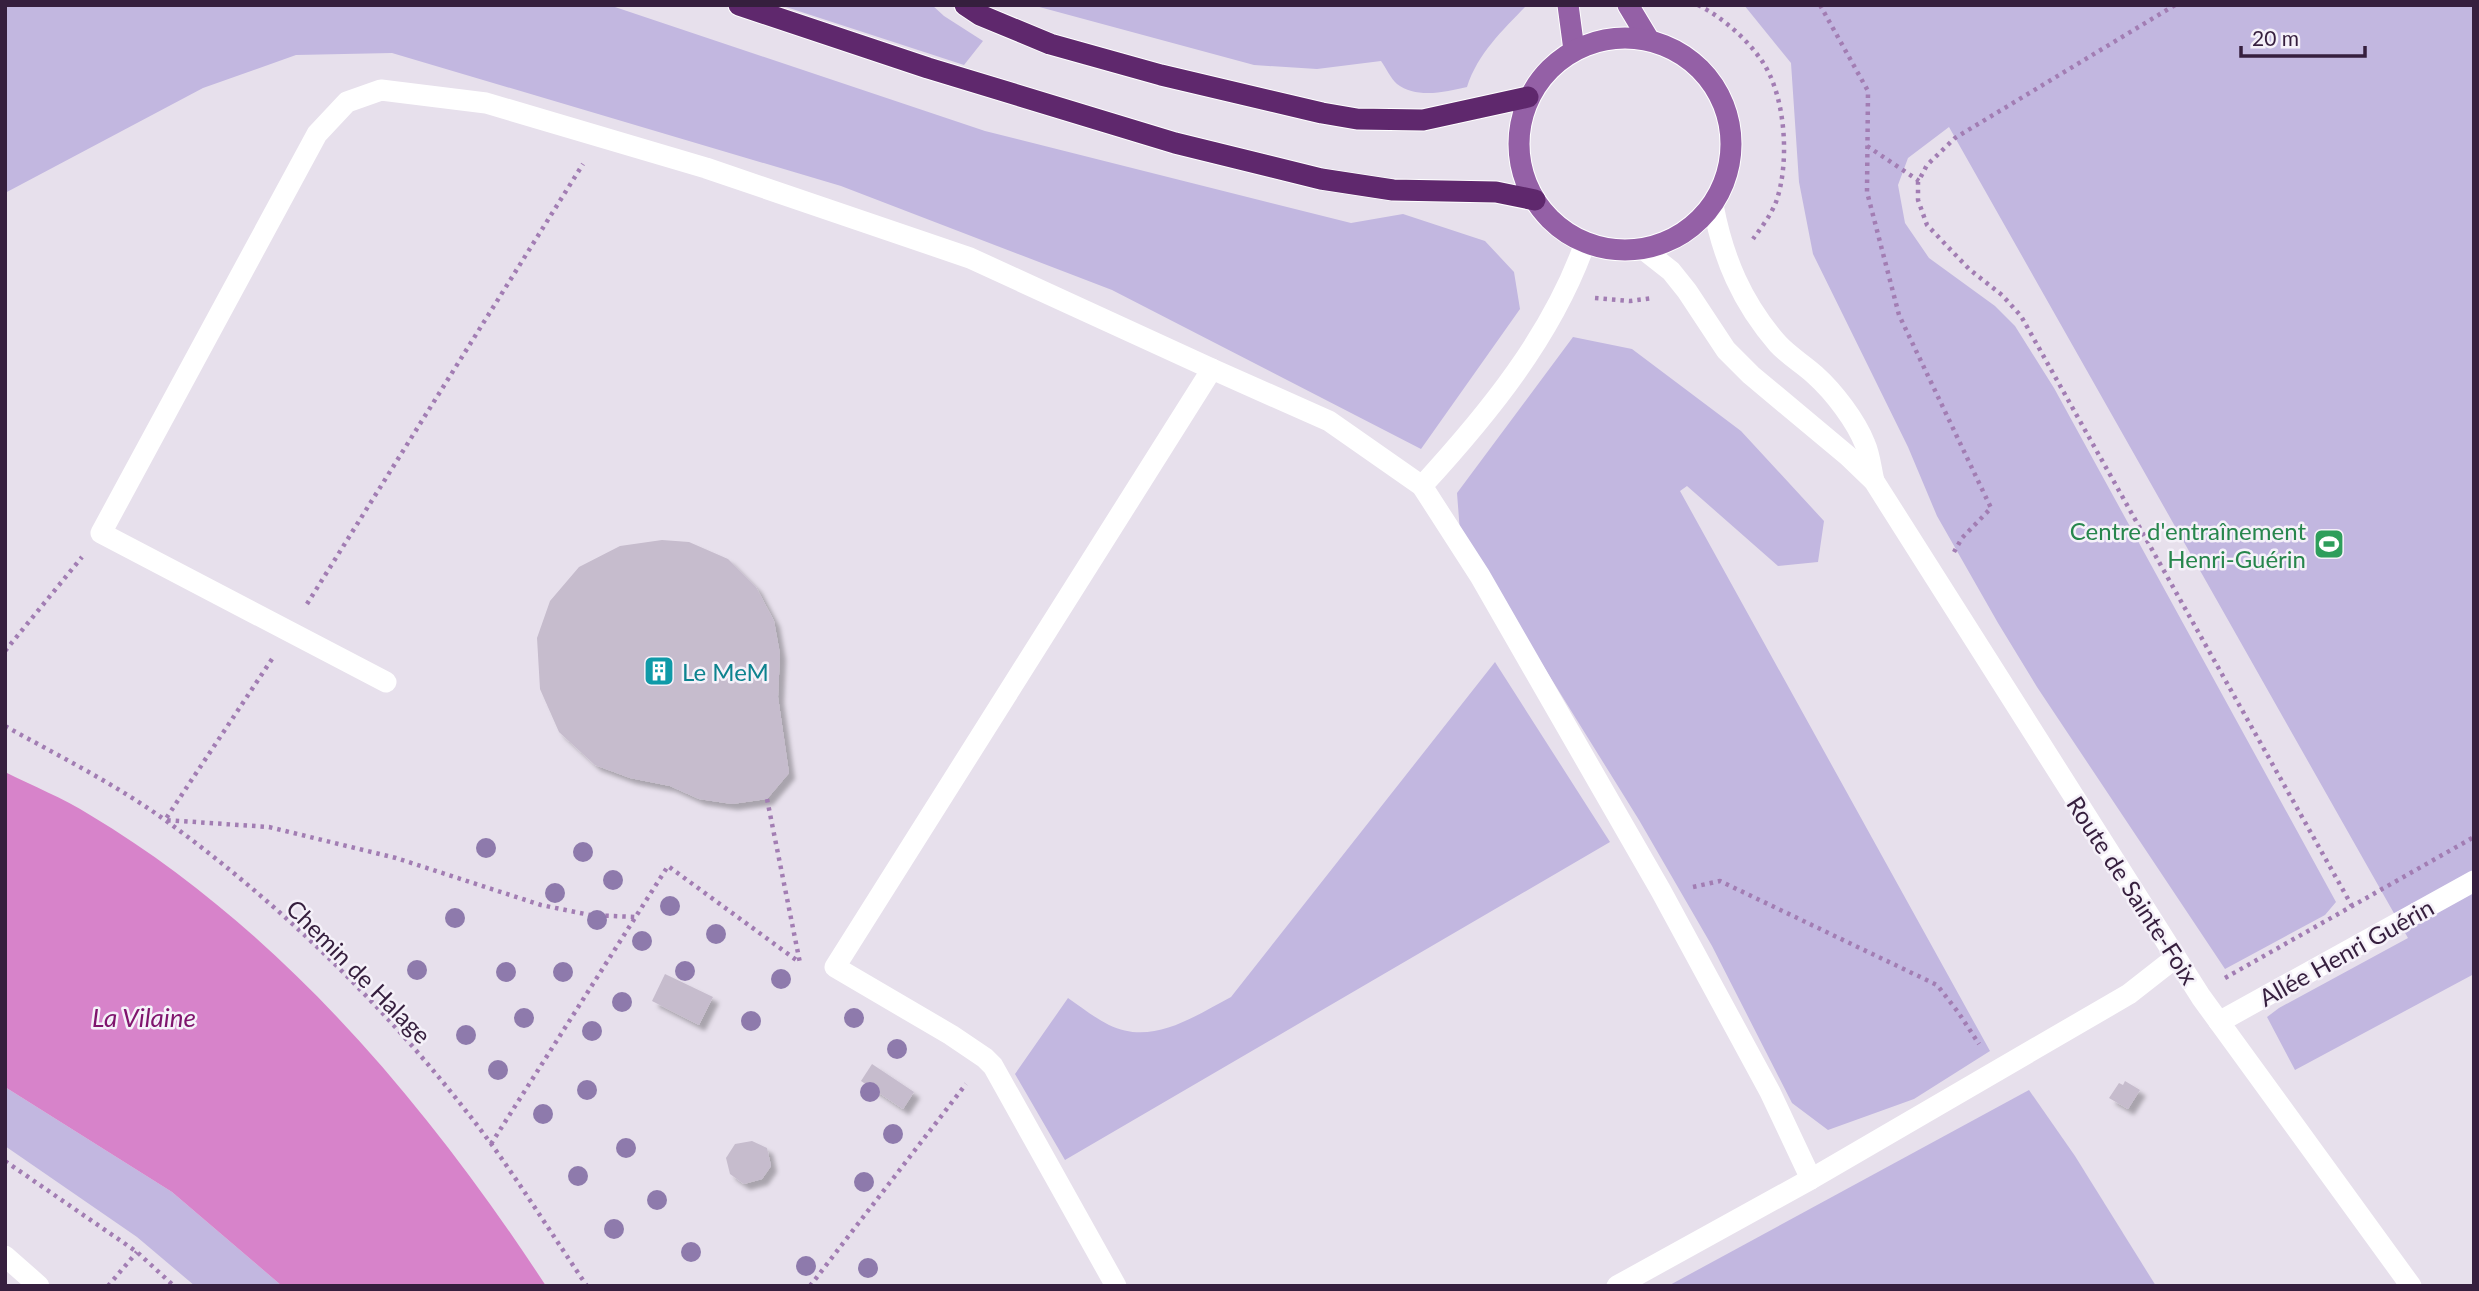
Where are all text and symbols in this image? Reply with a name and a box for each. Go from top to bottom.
scale bar [2241,14,2365,58]
text: 20 m [2252,25,2299,50]
place label: Centre d'entraînement Henri-Guérin [2070,516,2306,573]
sports icon: Centre d'entraînement Henri-Guérin [2312,527,2346,561]
building icon: Le MeM [642,654,676,688]
place label: Le MeM [682,657,769,686]
street label: Route de Sainte-Foix [2061,790,2205,990]
street label: Allée Henri Guérin [2254,892,2438,1012]
street label: Chemin de Halage [281,893,437,1049]
water label: La Vilaine [92,1001,196,1033]

